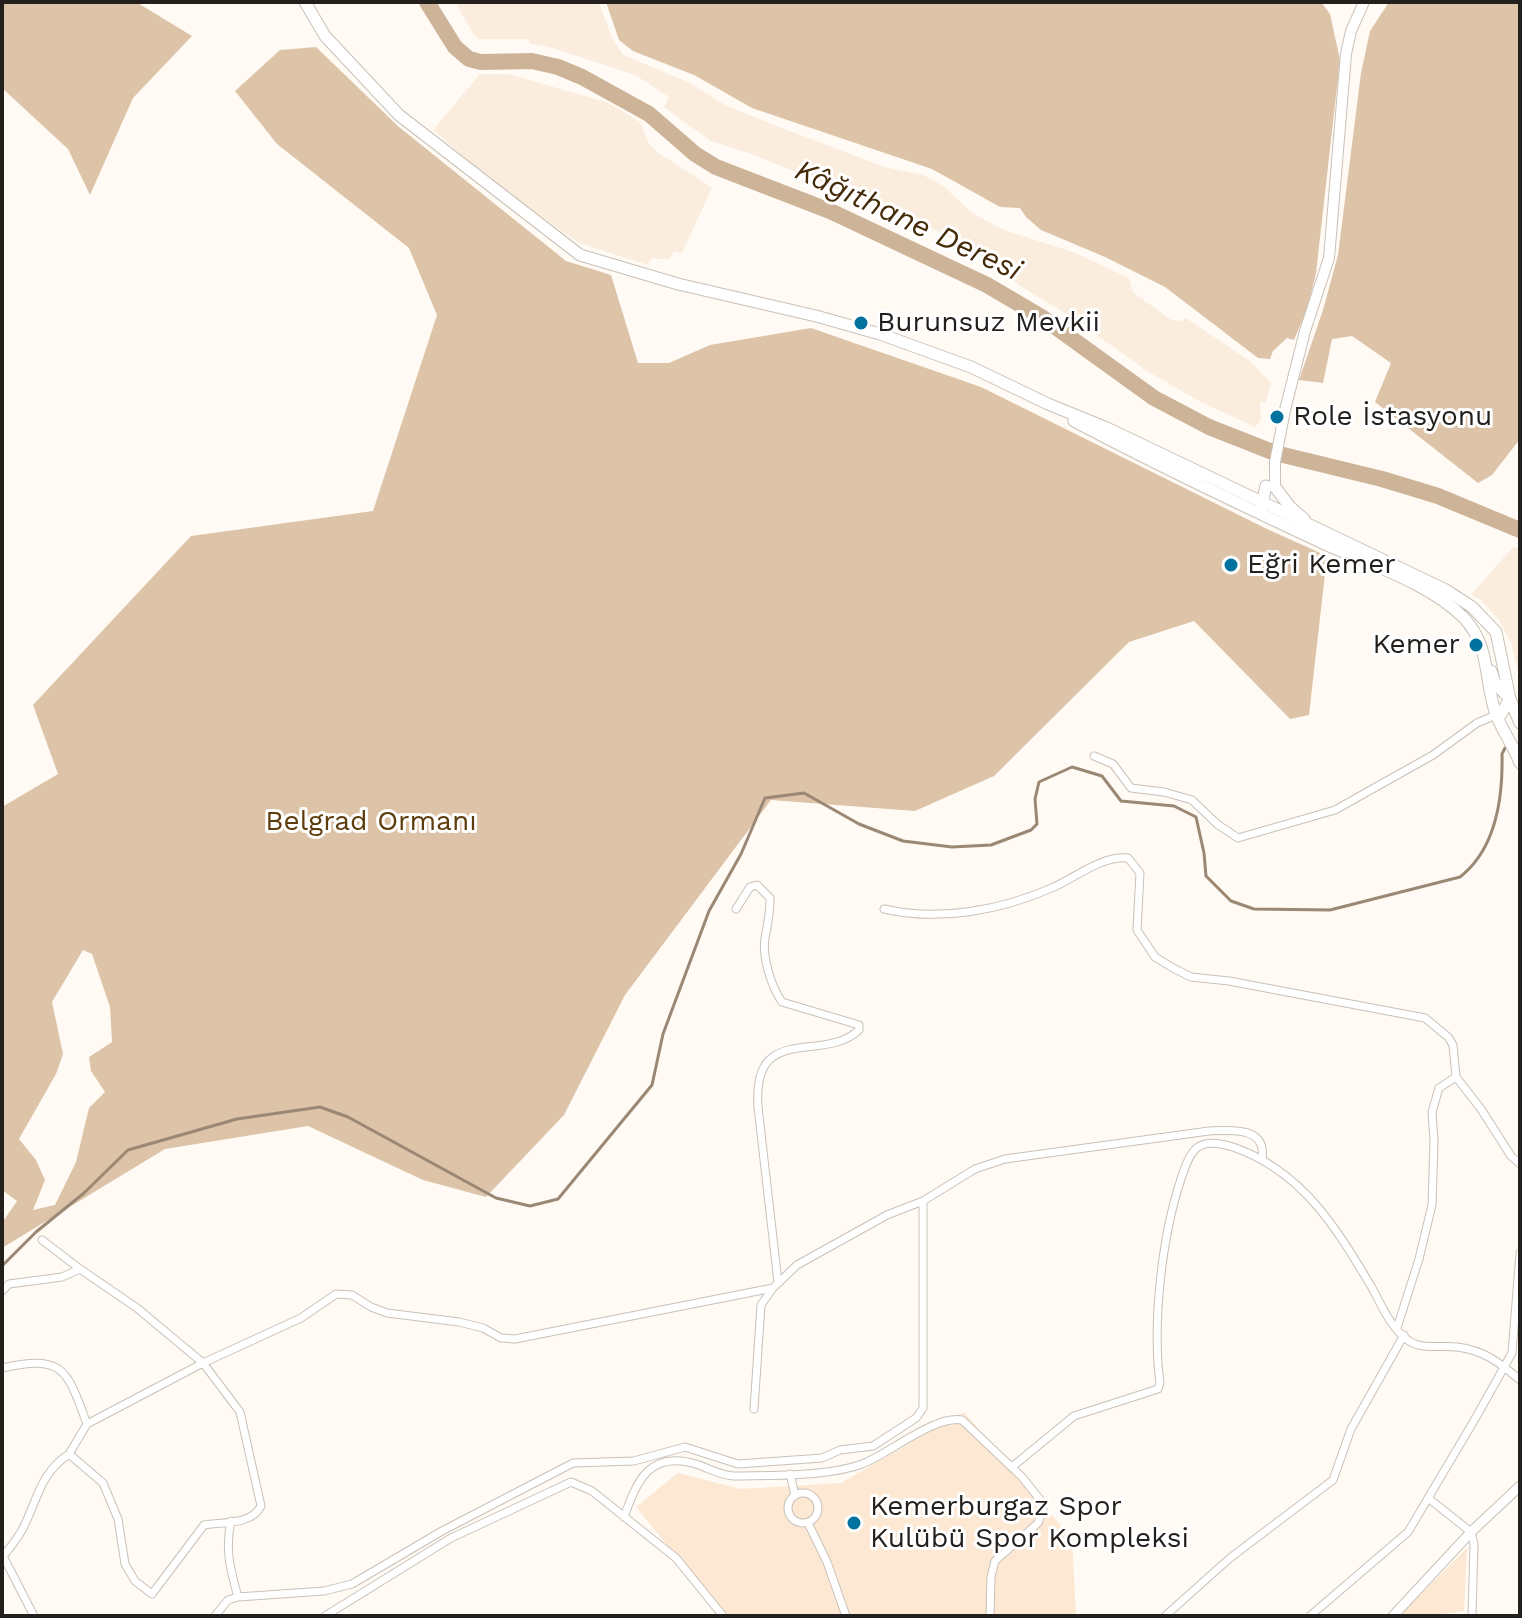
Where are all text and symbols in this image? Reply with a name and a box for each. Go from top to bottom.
water label: Kâğıthane Deresi [789,153,1027,289]
place label: Burunsuz Mevkii [877,306,1100,340]
marker: Burunsuz Mevkii [852,314,870,332]
place label: Role İstasyonu [1293,400,1492,434]
marker: Role İstasyonu [1268,408,1286,426]
place label: Eğri Kemer [1247,548,1396,582]
marker: Eğri Kemer [1222,556,1240,574]
place label: Kemer [1372,628,1460,662]
marker: Kemer [1467,636,1485,654]
park label: Belgrad Ormanı [265,805,477,839]
place label: Kemerburgaz Spor Kulübü Spor Kompleksi [870,1490,1189,1556]
marker: Kemerburgaz Spor Kulübü Spor Kompleksi [845,1514,863,1532]

